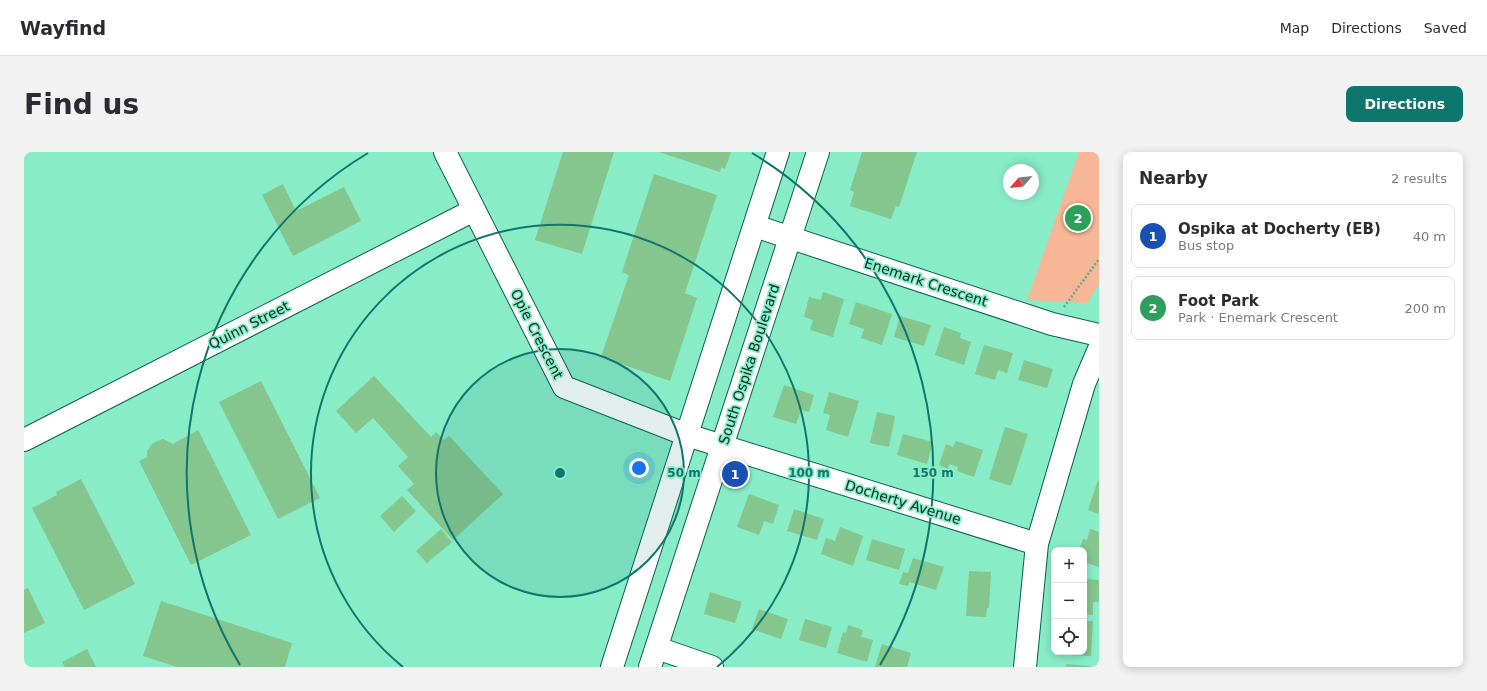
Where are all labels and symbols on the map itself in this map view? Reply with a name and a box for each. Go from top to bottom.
north arrow [1003,164,1039,200]
pin: 2 [1065,203,1091,233]
street label: Enemark Crescent [862,255,990,310]
street label: South Ospika Boulevard [715,282,783,446]
street label: Opie Crescent [507,286,567,382]
street label: Quinn Street [206,298,293,352]
your location [629,458,649,478]
pin: 1 [722,459,748,489]
centre of rings [553,466,567,480]
text: 50 m [667,466,701,480]
text: 100 m [788,466,830,480]
text: 150 m [912,466,954,480]
street label: Docherty Avenue [843,477,963,527]

